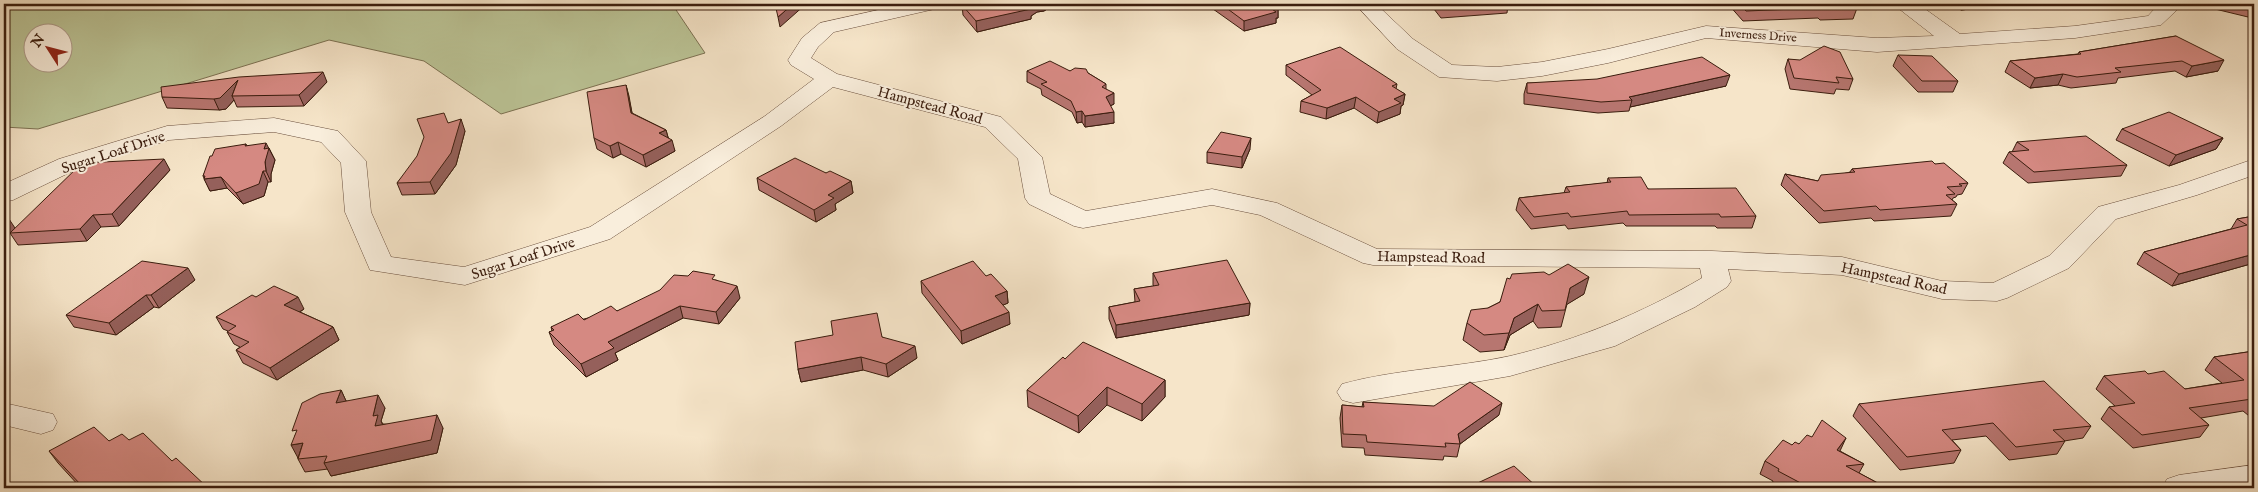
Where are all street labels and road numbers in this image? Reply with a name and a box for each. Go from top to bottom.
street label: Inverness Drive [1719,25,1798,46]
street label: Hampstead Road [875,82,985,129]
street label: Sugar Loaf Drive [59,127,168,178]
street label: Sugar Loaf Drive [469,233,578,284]
street label: Hampstead Road [1377,247,1486,268]
street label: Hampstead Road [1839,258,1950,299]

